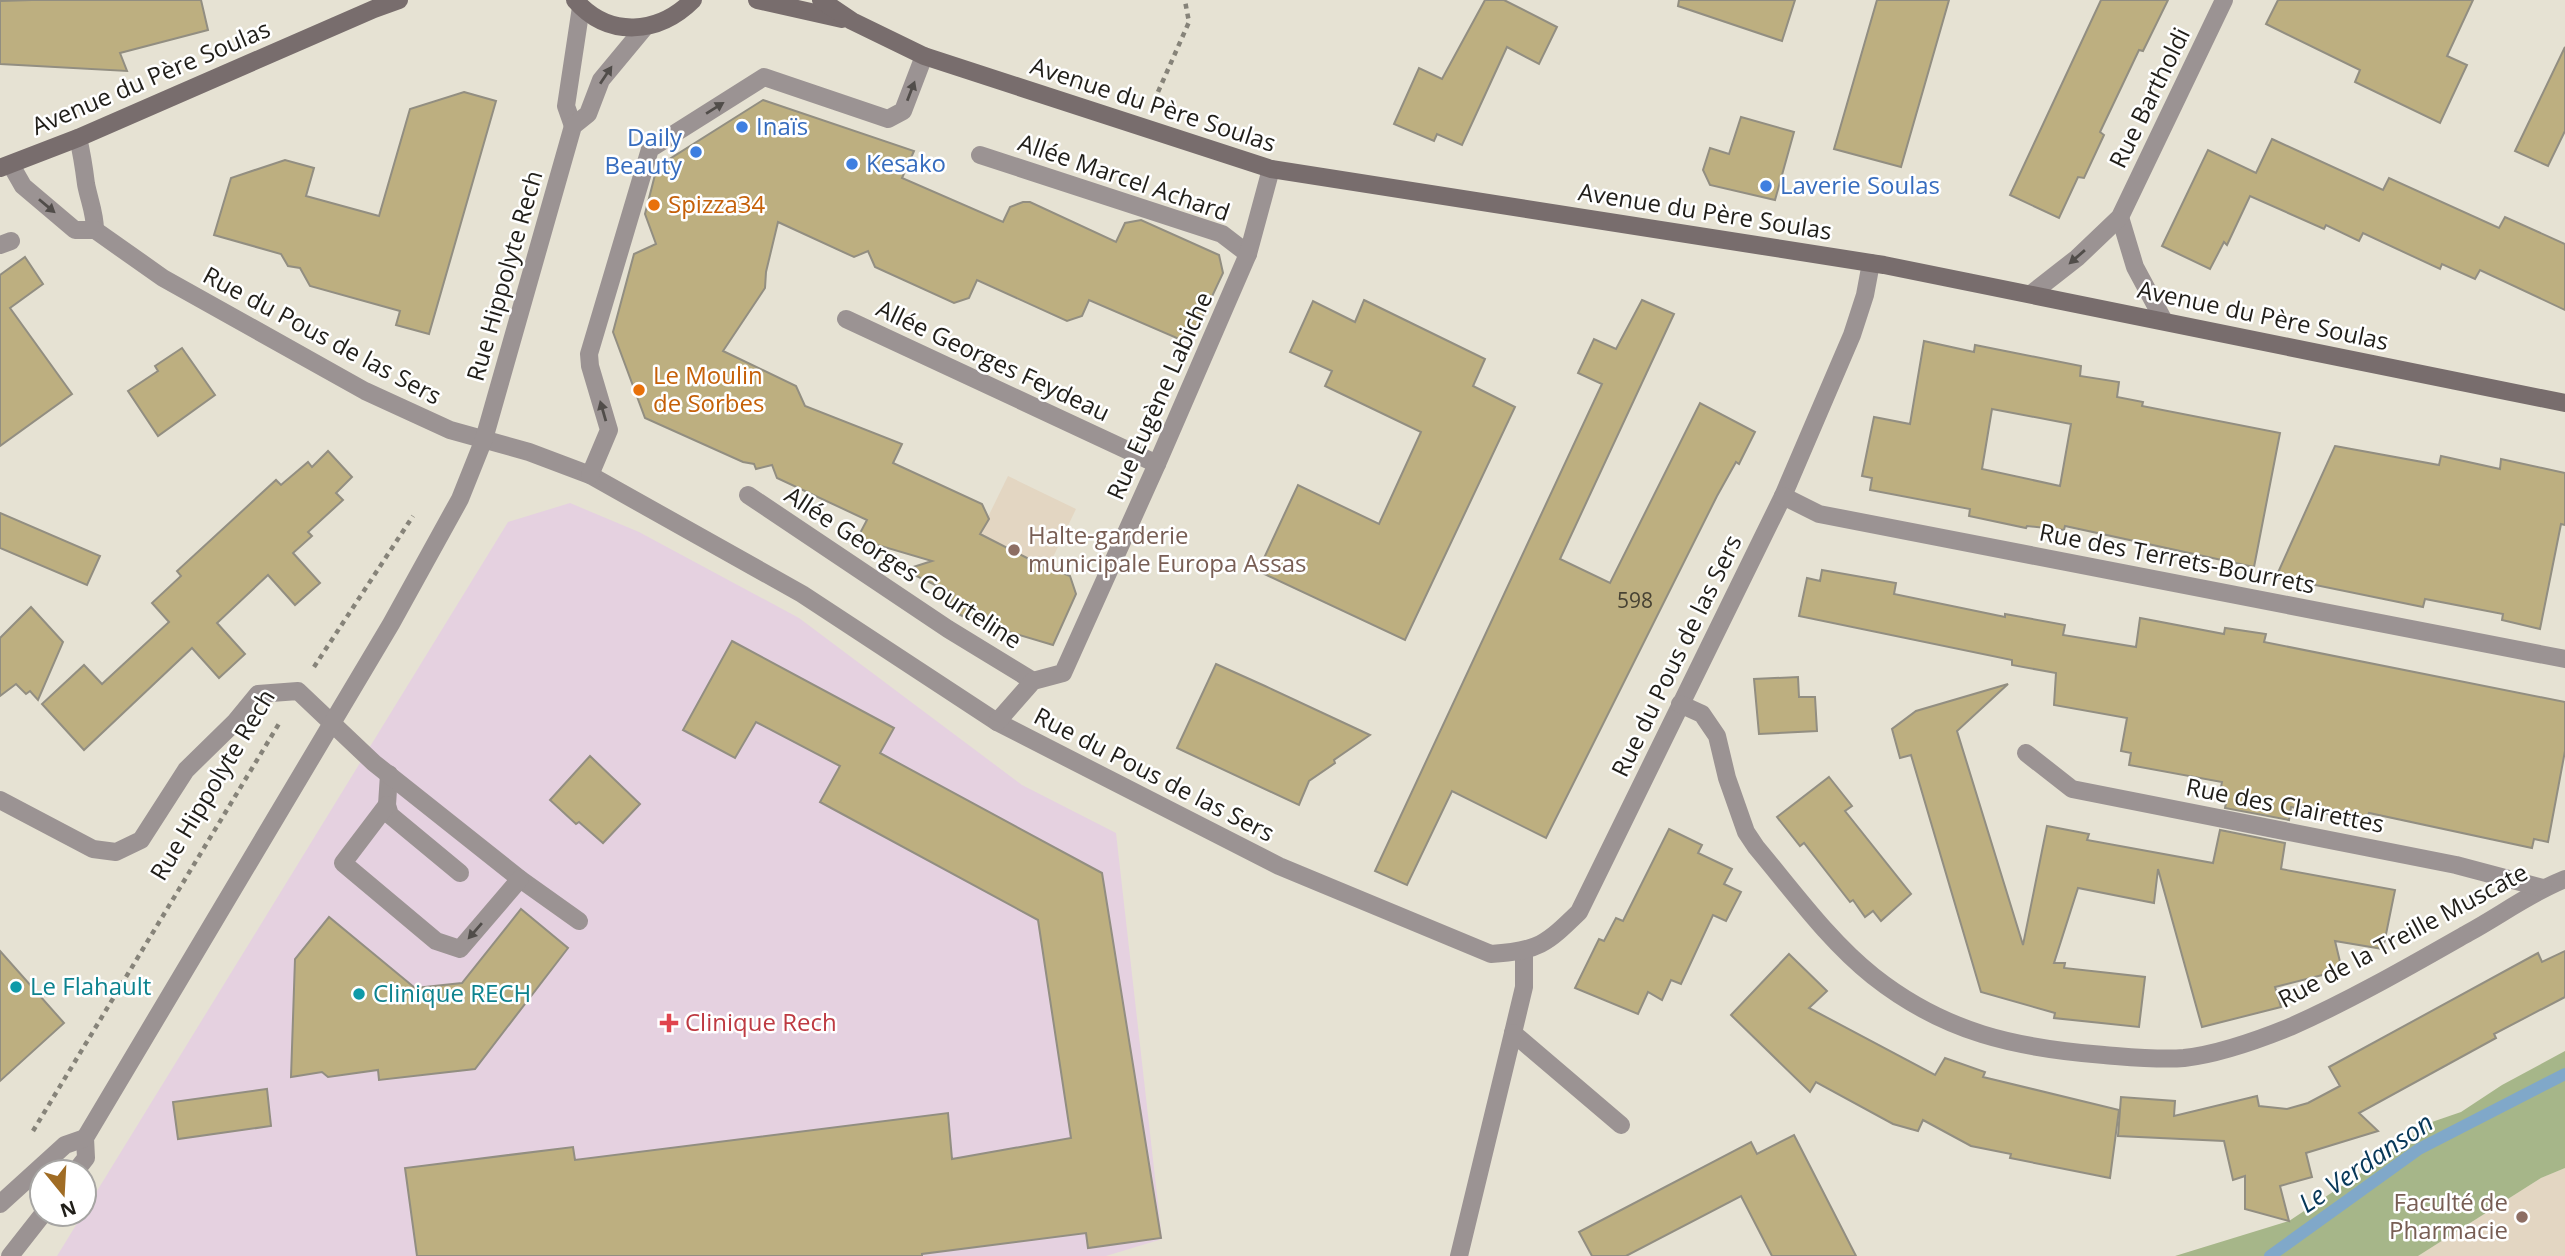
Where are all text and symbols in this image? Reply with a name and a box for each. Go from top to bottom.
street label: Avenue du Père Soulas [26,11,275,142]
street label: Rue Bartholdi [2100,22,2197,173]
street label: Avenue du Père Soulas [1027,48,1280,159]
one-way arrow [599,66,613,84]
one-way arrow [906,80,917,101]
one-way arrow [705,101,724,114]
place label: Inaïs [756,109,808,142]
marker: Inaïs [734,119,750,135]
place label: Daily Beauty [604,120,683,181]
street label: Allée Marcel Achard [1014,125,1235,228]
marker: Daily Beauty [688,144,704,160]
place label: Kesako [866,146,946,179]
marker: Kesako [844,156,860,172]
street label: Rue Hippolyte Rech [458,166,549,385]
place label: Laverie Soulas [1780,168,1940,201]
street label: Avenue du Père Soulas [1576,174,1834,247]
marker: Laverie Soulas [1758,178,1774,194]
place label: Spizza34 [668,187,765,220]
marker: Spizza34 [646,197,662,213]
one-way arrow [38,199,56,214]
one-way arrow [2068,249,2086,265]
street label: Rue du Pous de las Sers [198,258,448,412]
street label: Avenue du Père Soulas [2135,272,2392,357]
street label: Rue Eugène Labiche [1098,286,1219,505]
street label: Allée Georges Feydeau [872,291,1116,428]
place label: Le Moulin de Sorbes [653,358,764,419]
marker: Le Moulin de Sorbes [631,382,647,398]
one-way arrow [598,400,608,421]
street label: Allée Georges Courteline [779,478,1029,656]
street label: Rue des Terrets-Bourrets [2037,515,2318,600]
place label: Halte-garderie municipale Europa Assas [1028,518,1306,579]
street label: Rue du Pous de las Sers [1603,529,1749,782]
marker: Halte-garderie municipale Europa Assas [1006,542,1022,558]
house number: 598 [1617,586,1653,614]
street label: Rue Hippolyte Rech [142,682,282,886]
street label: Rue du Pous de las Sers [1029,699,1280,849]
street label: Rue des Clairettes [2184,769,2387,840]
street label: Rue de la Treille Muscate [2272,855,2533,1015]
one-way arrow [468,922,483,939]
place label: Le Flahault [30,969,151,1002]
place label: Clinique RECH [373,976,531,1009]
marker: Le Flahault [8,979,24,995]
marker: Clinique RECH [351,986,367,1002]
place label: Clinique Rech [685,1005,837,1038]
marker: Clinique Rech [659,1013,679,1033]
water label: Le Verdanson [2291,1104,2440,1220]
north arrow [28,1158,98,1228]
place label: Faculté de Pharmacie [2389,1185,2508,1246]
text: N [57,1194,80,1224]
marker: Faculté de Pharmacie [2514,1209,2530,1225]

